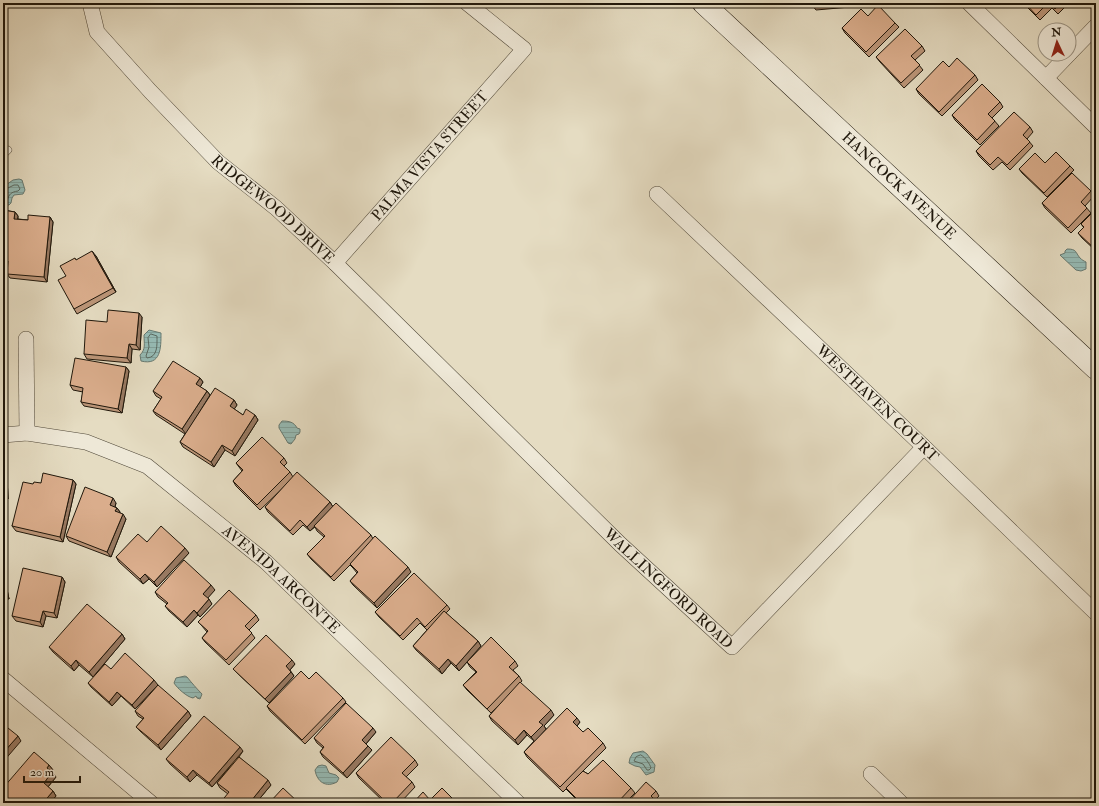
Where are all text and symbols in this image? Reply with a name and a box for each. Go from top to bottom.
north arrow [1037,22,1077,62]
text: N [1050,26,1063,39]
street label: PALMA VISTA STREET [368,87,493,225]
street label: HANCOCK AVENUE [837,128,960,244]
street label: RIDGEWOOD DRIVE [207,151,339,268]
street label: WESTHAVEN COURT [811,340,943,466]
street label: AVENIDA ARCONTE [217,521,344,638]
street label: WALLINGFORD ROAD [599,523,737,653]
scale bar [24,758,80,784]
text: 20 m [30,765,55,780]

